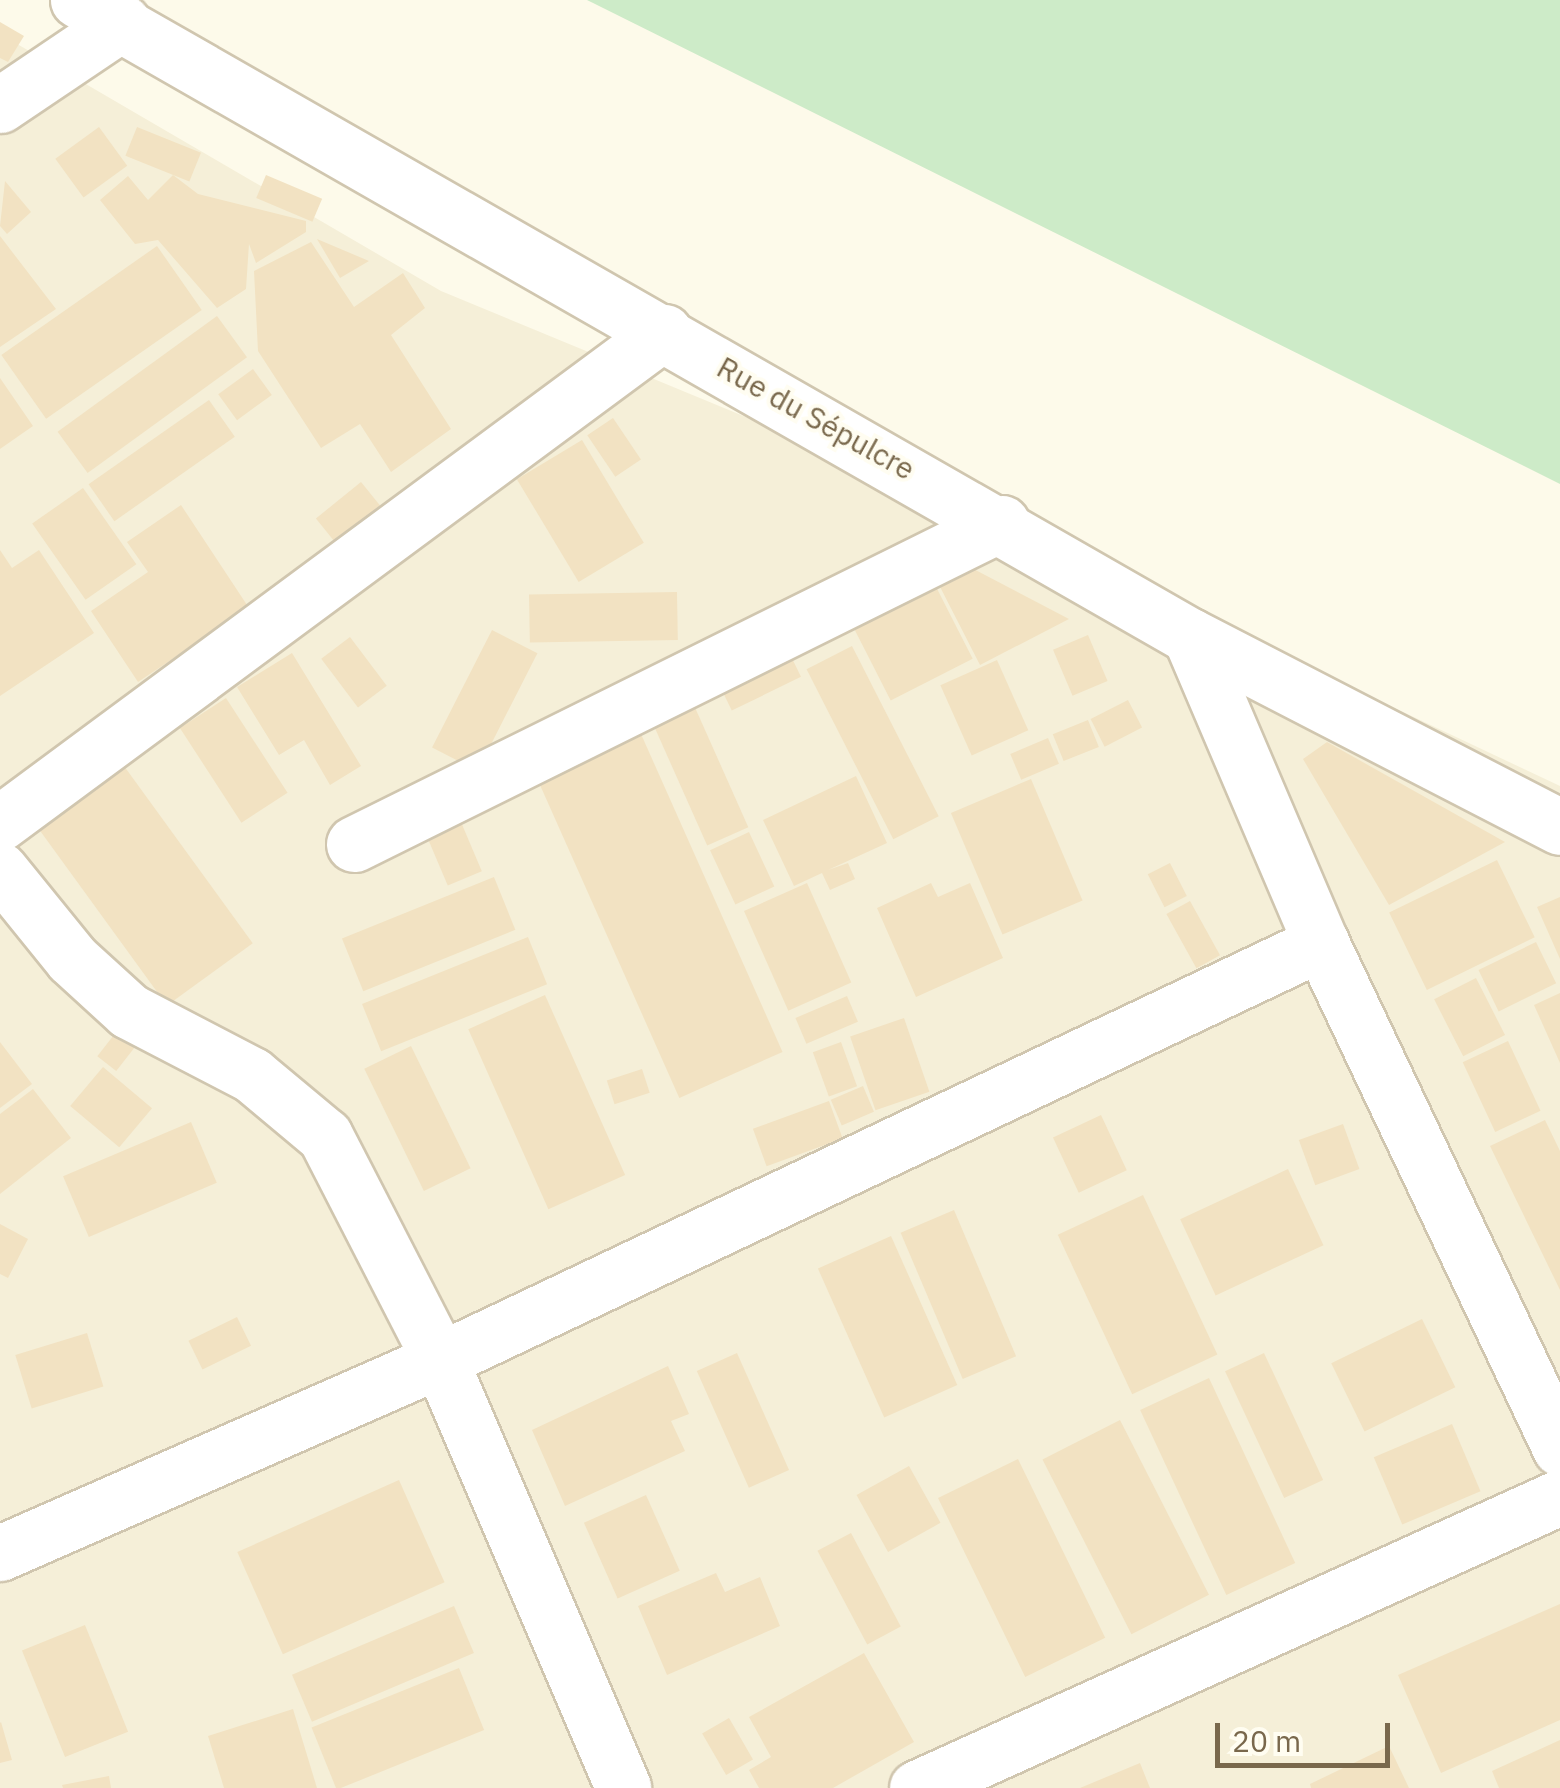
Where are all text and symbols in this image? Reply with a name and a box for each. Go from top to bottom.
street label: Rue du Sépulcre [711,349,921,487]
scale bar [1220,1703,1395,1765]
text: 20 m [1232,1721,1301,1760]

